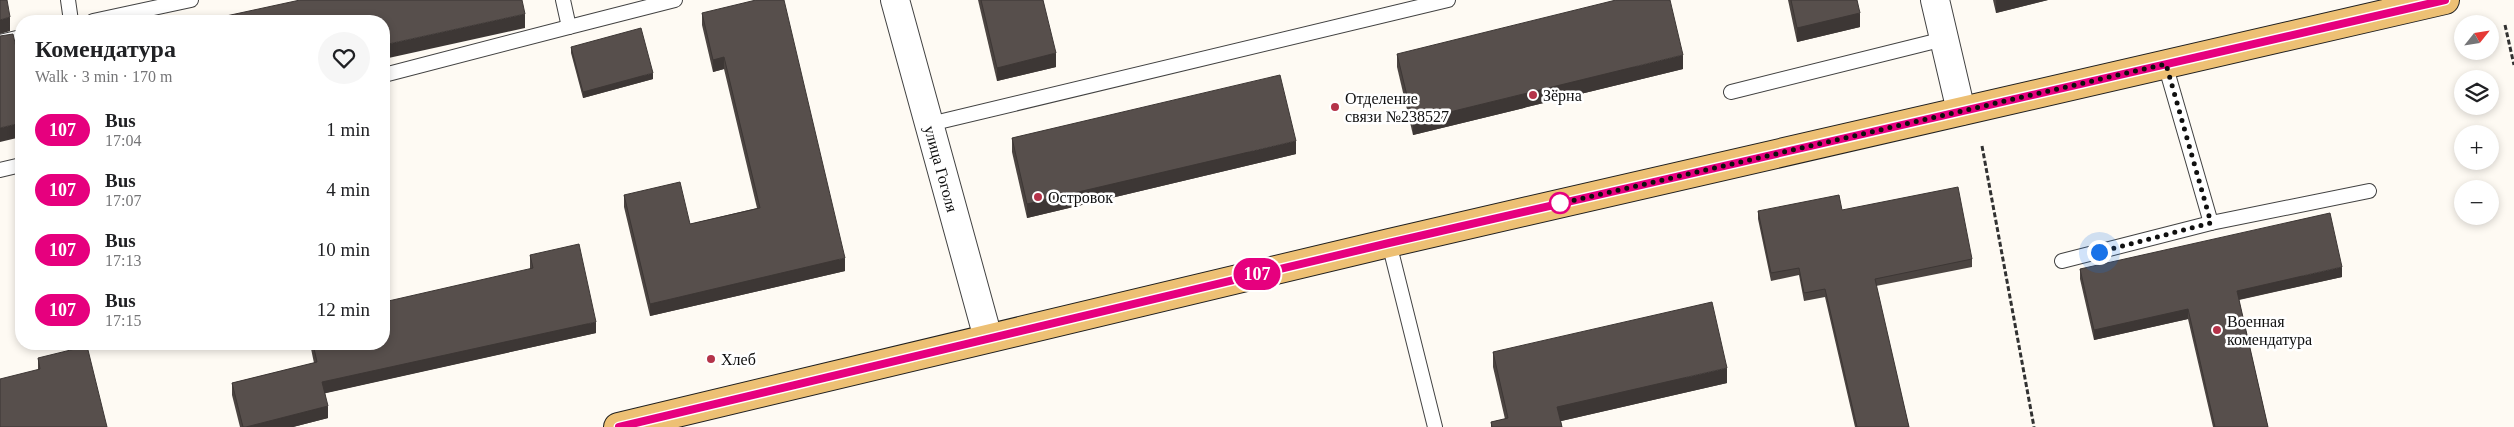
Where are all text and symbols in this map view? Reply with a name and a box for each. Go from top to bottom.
north arrow [2454,15,2499,60]
map controls [2454,15,2499,225]
button: heart [318,32,370,84]
text: Комендатура [35,36,176,62]
text: Walk · 3 min · 170 m [35,68,172,85]
button: layers [2454,70,2499,115]
place label: Зёрна [1543,87,1582,105]
marker: Зёрна [1527,89,1539,101]
place label: Отделение связи №238527 [1345,90,1449,125]
marker: Отделение связи №238527 [1329,101,1341,113]
text: Bus [105,110,136,131]
text: 1 min [326,119,370,140]
text: 107 [49,120,76,140]
street label: улица Гоголя [920,124,961,214]
button: + [2454,125,2499,170]
text: 17:04 [105,132,141,149]
text: Bus [105,170,136,191]
text: 4 min [326,179,370,200]
text: 107 [49,180,76,200]
button: − [2454,180,2499,225]
place label: Островок [1048,189,1113,207]
marker: Островок [1032,191,1044,203]
text: 17:07 [105,192,141,209]
unlabelled marker [1549,192,1571,214]
text: Bus [105,230,136,251]
text: 10 min [317,239,370,260]
text: 107 [49,240,76,260]
your location [2087,240,2112,265]
text: 17:13 [105,252,141,269]
line badge: 107 [1228,258,1286,290]
text: 107 [1244,264,1271,284]
text: Bus [105,290,136,311]
text: 12 min [317,299,370,320]
text: 107 [49,300,76,320]
text: 17:15 [105,312,141,329]
place label: Военная комендатура [2227,313,2312,349]
marker: Военная комендатура [2211,324,2223,336]
place label: Хлеб [721,351,756,368]
marker: Хлеб [705,353,717,365]

